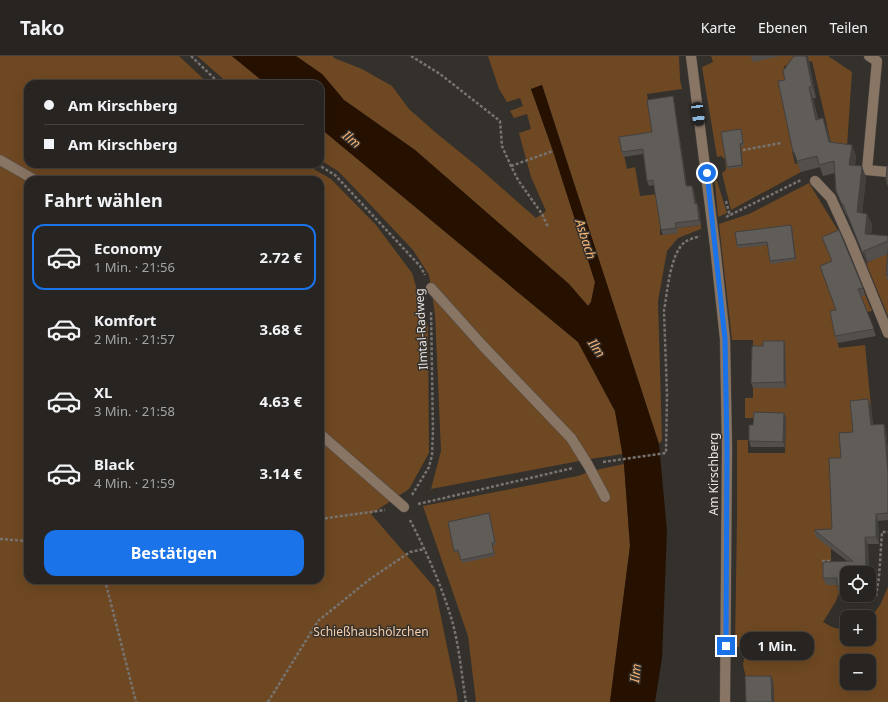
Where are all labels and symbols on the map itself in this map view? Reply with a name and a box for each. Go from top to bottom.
car [691,101,705,127]
water label: Ilm [338,125,365,152]
route start [698,164,716,182]
water label: Asbach [571,216,601,261]
street label: Ilmtal-Radweg [410,288,432,370]
water label: Ilm [584,334,610,361]
street label: Am Kirschberg [705,433,722,515]
park label: Schießhaushölzchen [313,623,429,640]
callout: 1 Min. [740,632,814,660]
route end [717,637,735,655]
water label: Ilm [625,663,645,684]

